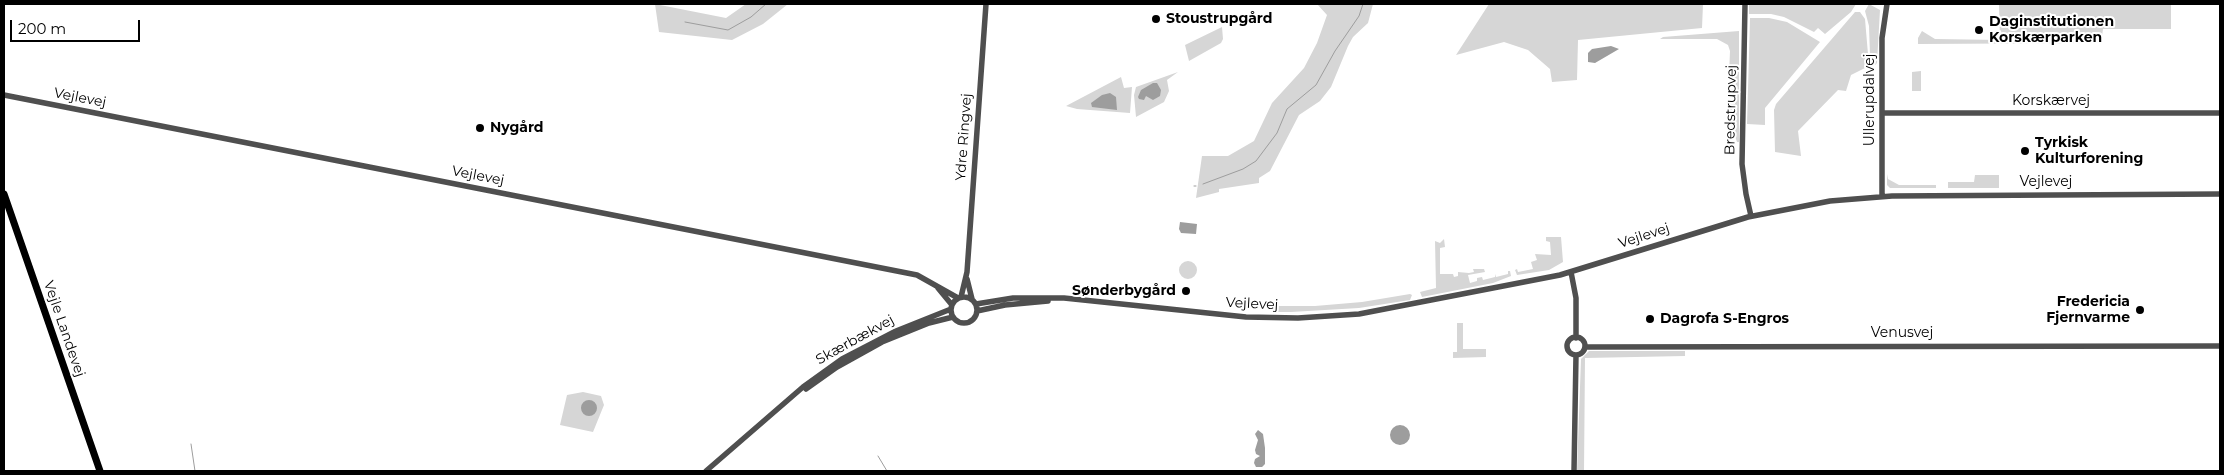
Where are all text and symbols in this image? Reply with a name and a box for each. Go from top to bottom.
scale bar [12,10,142,42]
place label: Stoustrupgård [1166,11,1272,27]
marker: Stoustrupgård [1150,13,1162,25]
place label: Daginstitutionen Korskærparken [1989,14,2114,46]
text: 200 m [18,19,66,38]
marker: Daginstitutionen Korskærparken [1973,24,1985,36]
street label: Ullerupdalvej [1862,54,1878,146]
street label: Bredstrupvej [1722,65,1740,155]
street label: Vejlevej [52,85,108,111]
street label: Ydre Ringvej [953,93,975,181]
street label: Korskærvej [2012,93,2090,109]
place label: Nygård [490,120,544,136]
marker: Nygård [474,122,486,134]
place label: Tyrkisk Kulturforening [2035,135,2143,168]
marker: Tyrkisk Kulturforening [2019,145,2031,157]
street label: Vejlevej [450,163,506,189]
street label: Vejlevej [2020,174,2072,190]
street label: Vejlevej [1616,220,1672,252]
street label: Vejle Landevej [40,279,88,379]
place label: Sønderbygård [1072,283,1176,299]
marker: Sønderbygård [1180,285,1192,297]
street label: Vejlevej [1225,294,1279,314]
place label: Fredericia Fjernvarme [2046,294,2130,326]
marker: Fredericia Fjernvarme [2134,304,2146,316]
place label: Dagrofa S-Engros [1660,311,1789,327]
street label: Skærbækvej [813,312,897,368]
marker: Dagrofa S-Engros [1644,313,1656,325]
street label: Venusvej [1871,325,1933,341]

